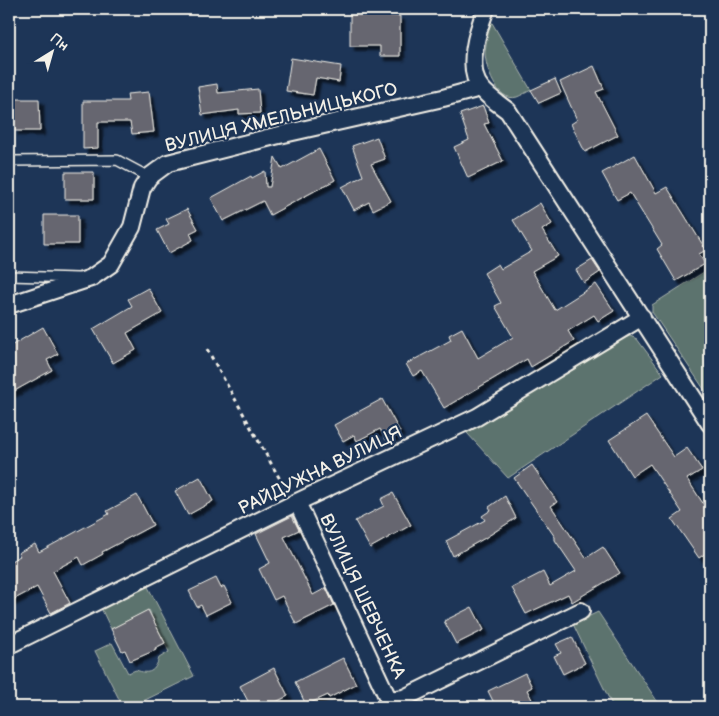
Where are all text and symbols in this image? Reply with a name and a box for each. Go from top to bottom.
north arrow [28,28,78,78]
text: Пн [47,30,72,54]
street label: ВУЛИЦЯ ХМЕЛЬНИЦЬКОГО [163,78,400,157]
street label: РАЙДУЖНА ВУЛИЦЯ [235,422,405,519]
street label: ВУЛИЦЯ ШЕВЧЕНКА [315,510,410,682]

